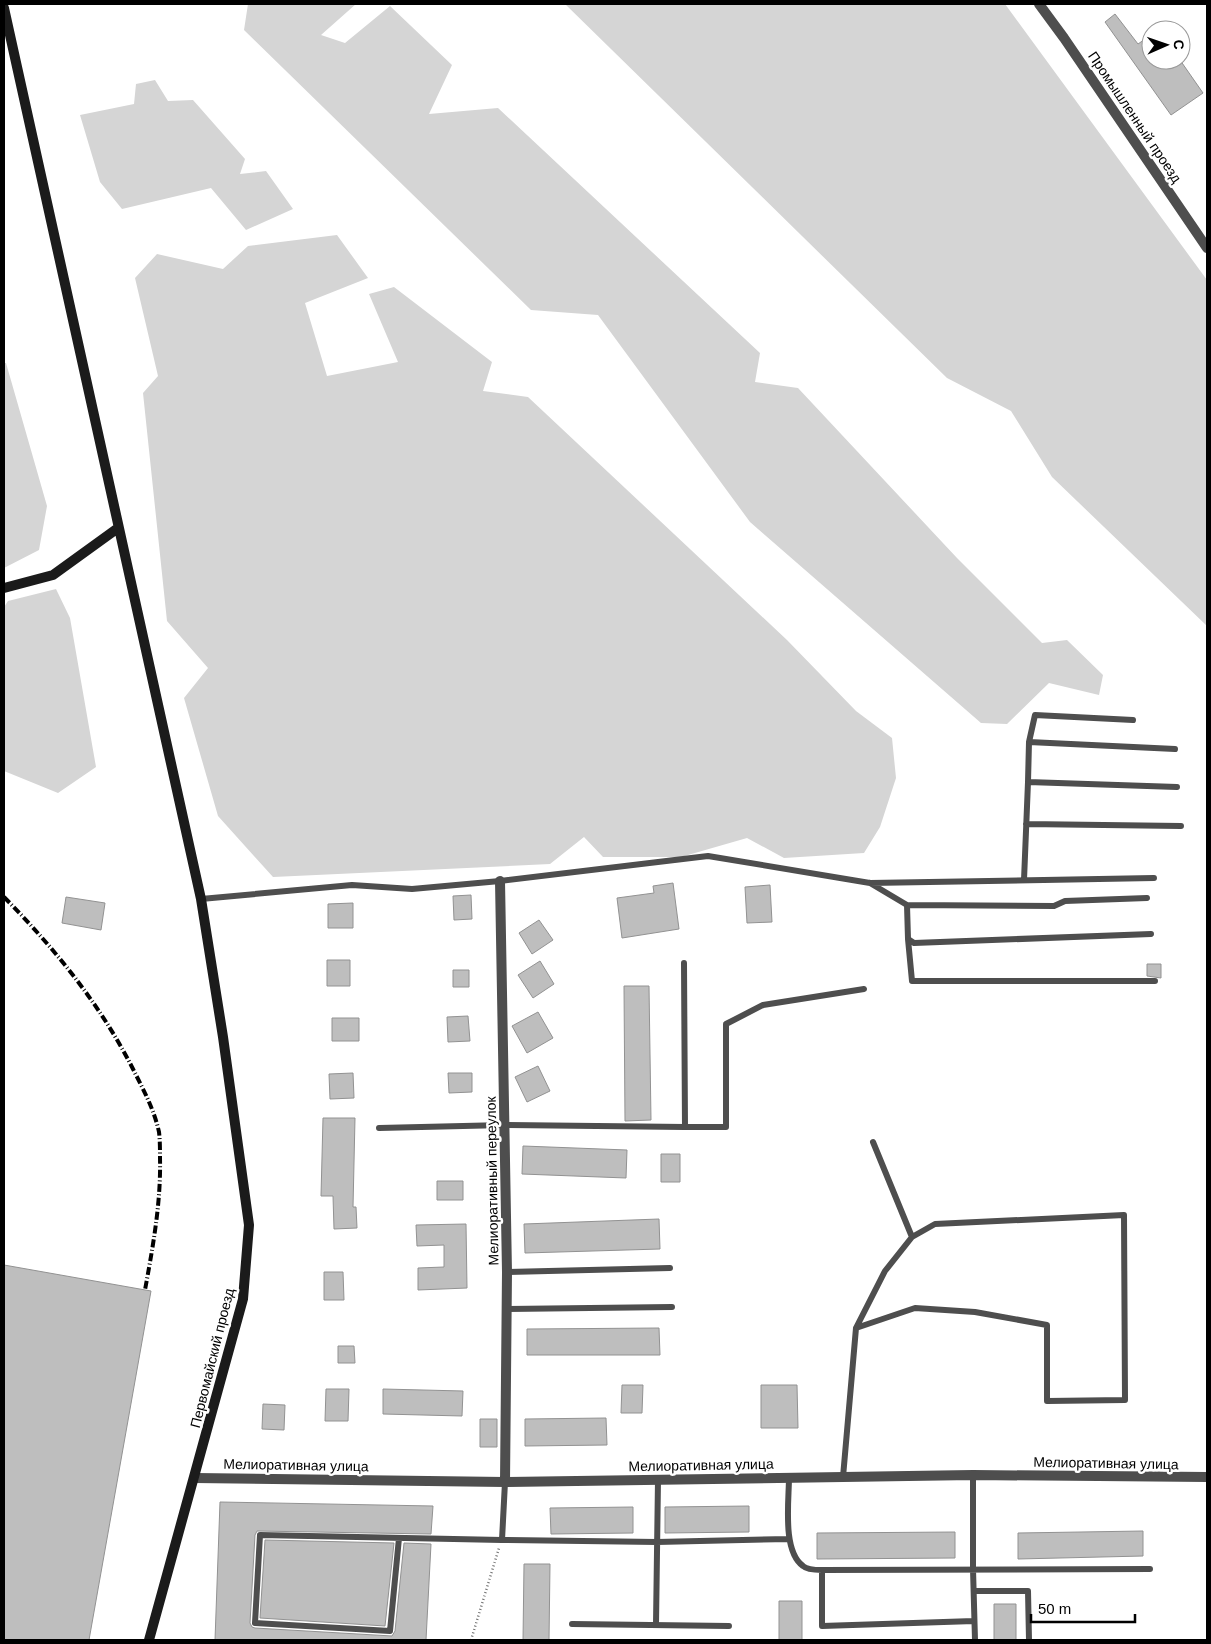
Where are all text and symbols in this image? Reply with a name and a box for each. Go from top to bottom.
north arrow [1141,20,1191,70]
text: С [1171,39,1187,50]
street label: Промышленный проезд [1085,48,1185,186]
street label: Мелиоративный переулок [483,1095,501,1266]
street label: Первомайский проезд [187,1286,237,1430]
street label: Мелиоративная улица [1033,1454,1179,1472]
street label: Мелиоративная улица [223,1456,369,1474]
street label: Мелиоративная улица [628,1456,774,1474]
scale bar [1031,1592,1135,1624]
text: 50 m [1038,1600,1071,1617]

